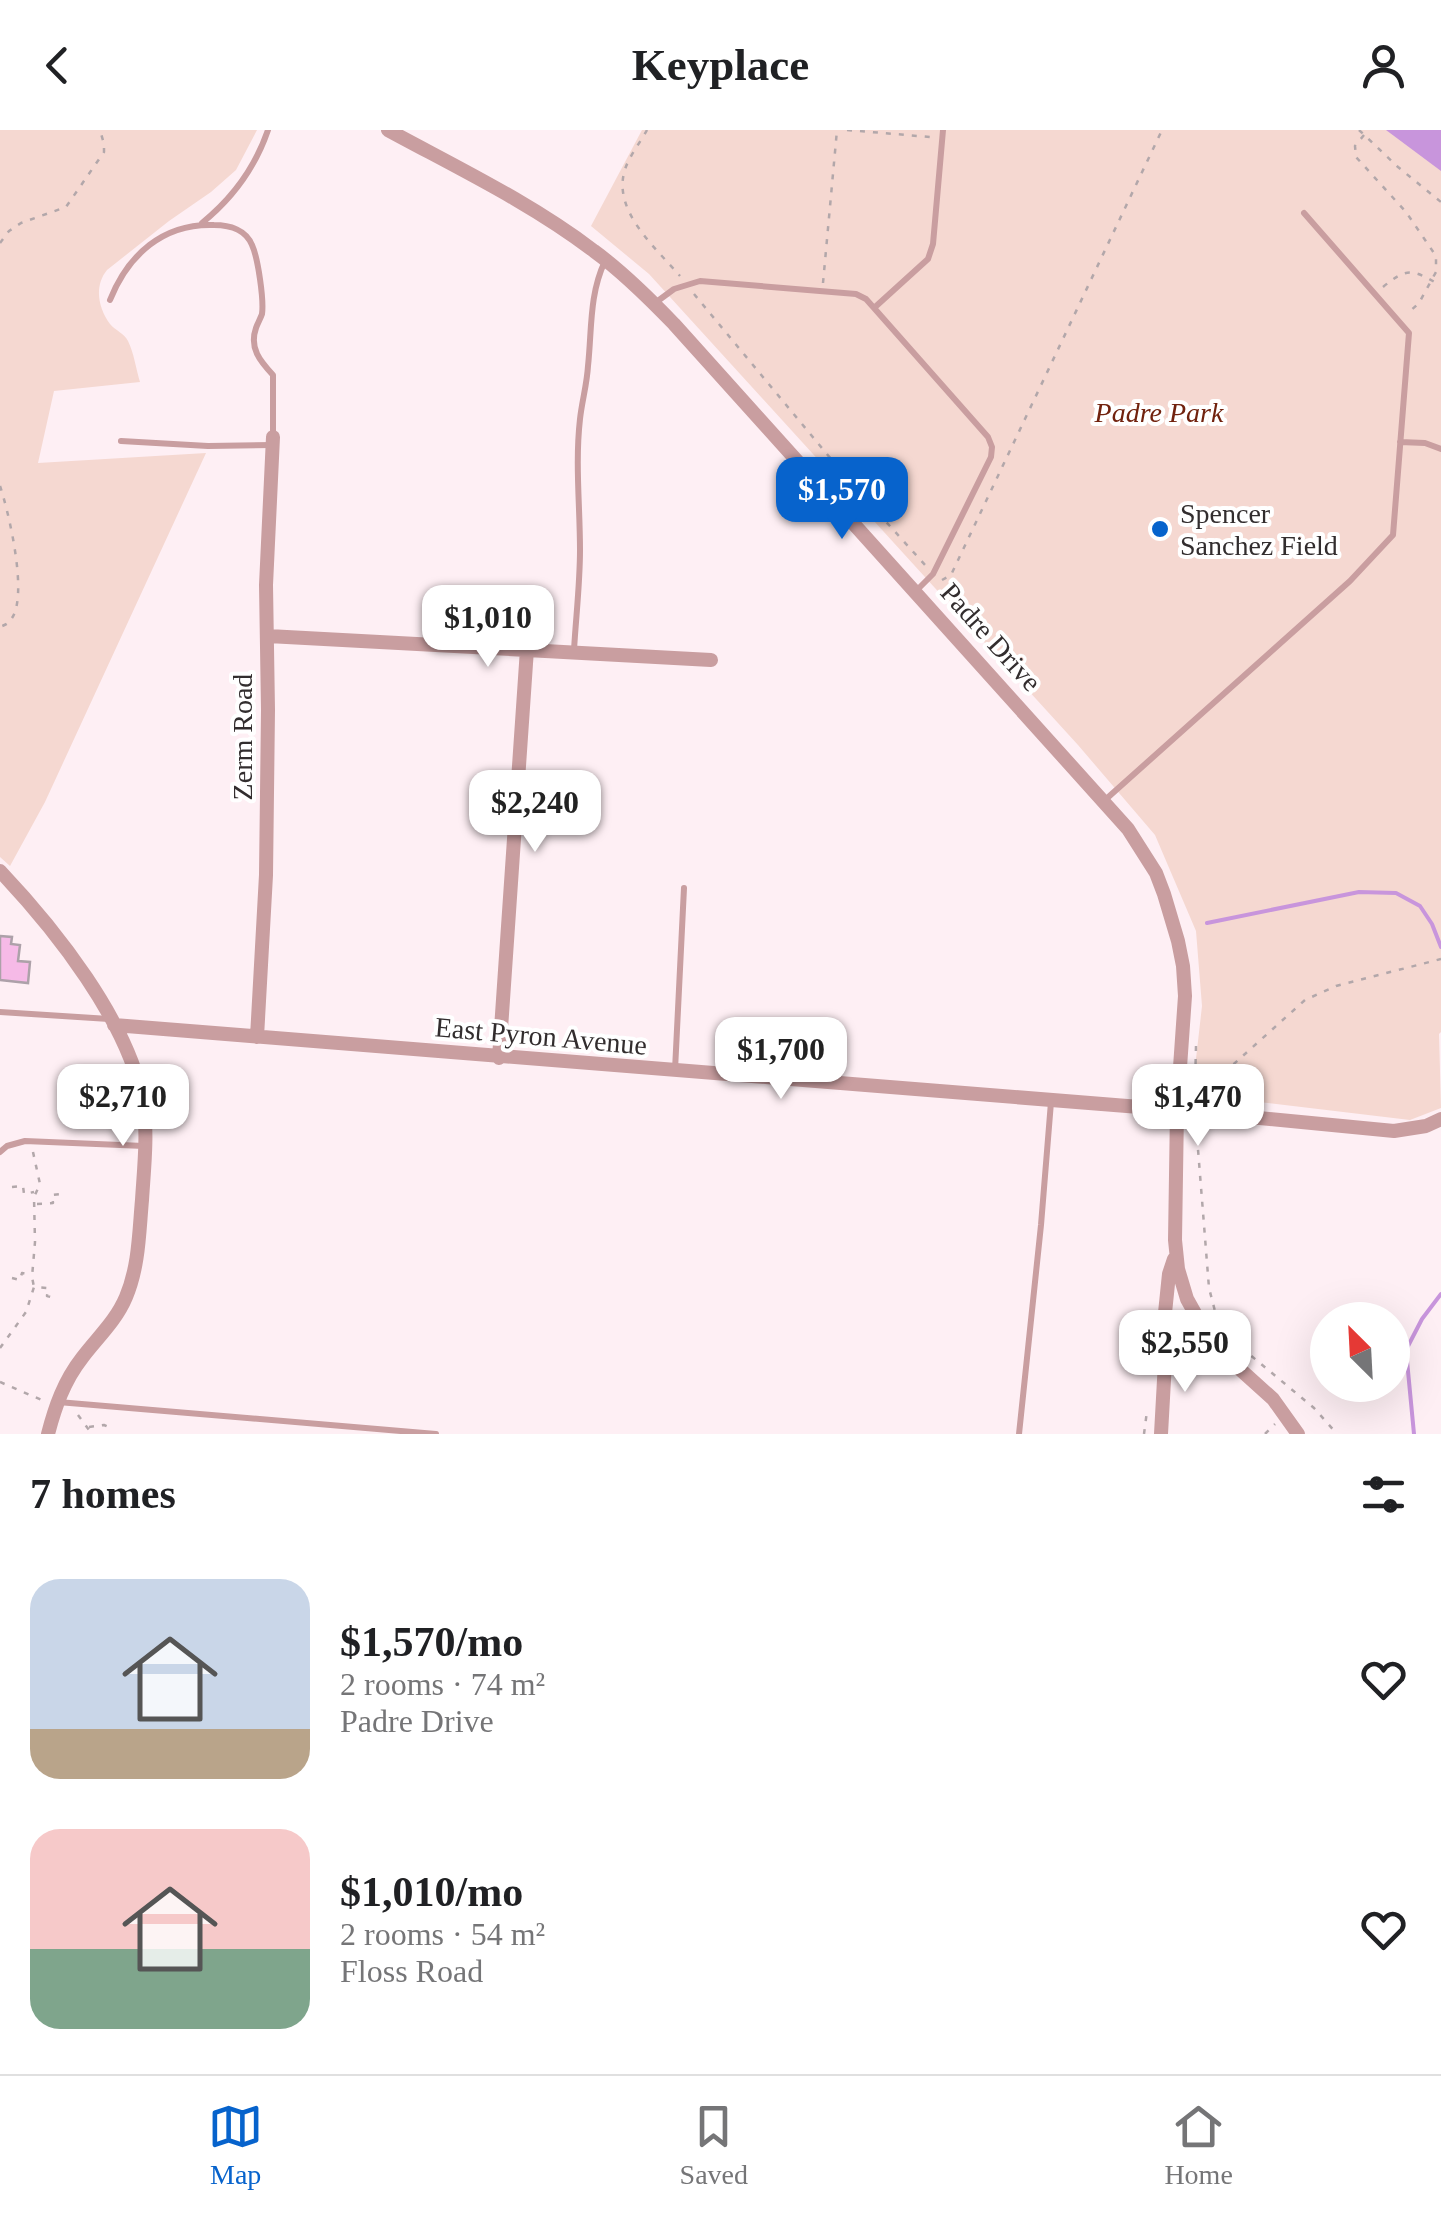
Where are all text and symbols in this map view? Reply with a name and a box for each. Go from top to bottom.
icon: back [30,38,85,93]
icon: person [1356,38,1411,93]
text: Keyplace [632,40,809,90]
park label: Padre Park [1094,397,1224,428]
pin: $1,570 [761,457,923,542]
text: $1,570 [798,471,886,507]
place label: Spencer Sanchez Field [1180,498,1338,561]
marker: Spencer Sanchez Field [1149,518,1171,540]
street label: Padre Drive [934,577,1048,697]
pin: $1,010 [407,585,569,670]
text: $1,010 [444,599,532,635]
street label: Zerm Road [227,674,258,800]
pin: $2,240 [454,770,616,855]
text: $2,240 [491,784,579,820]
street label: East Pyron Avenue [434,1011,648,1061]
pin: $1,700 [700,1017,862,1102]
text: $1,700 [737,1031,825,1067]
pin: $2,710 [42,1064,204,1149]
pin: $1,470 [1117,1064,1279,1149]
text: $2,710 [79,1078,167,1114]
text: $1,470 [1154,1078,1242,1114]
north arrow [1310,1302,1410,1402]
map controls [1310,1302,1410,1402]
pin: $2,550 [1104,1310,1266,1395]
text: $2,550 [1141,1324,1229,1360]
icon: filters [1356,1467,1411,1522]
text: 7 homes [30,1471,176,1517]
icon: home [110,1619,230,1739]
text: $1,570/mo [340,1619,523,1665]
icon: heart [1356,1652,1411,1707]
text: 2 rooms · 74 m² [340,1666,545,1702]
text: Padre Drive [340,1703,494,1739]
icon: home [110,1869,230,1989]
text: $1,010/mo [340,1869,523,1915]
icon: heart [1356,1902,1411,1957]
text: 2 rooms · 54 m² [340,1916,545,1952]
text: Floss Road [340,1953,483,1989]
tab: Map [208,2099,263,2191]
tab: Saved [680,2099,748,2191]
tab: Home [1164,2099,1233,2191]

